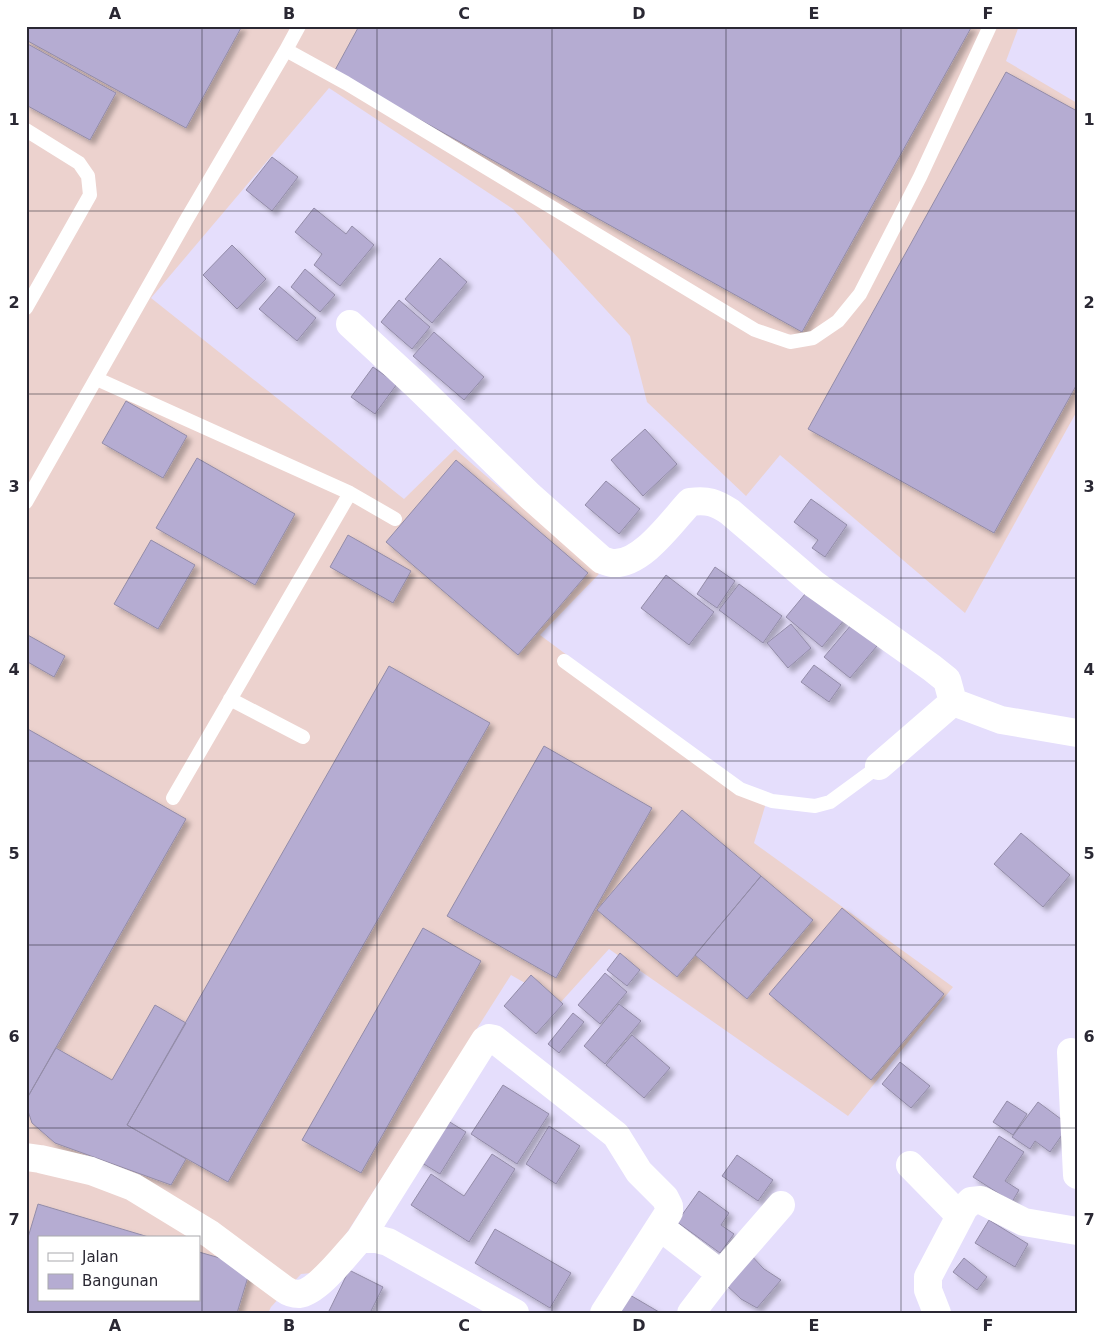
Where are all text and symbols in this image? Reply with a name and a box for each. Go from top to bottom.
text: A [109,4,122,23]
text: B [283,4,295,23]
text: C [458,4,470,23]
text: D [632,4,646,23]
text: E [809,4,819,23]
text: F [983,4,993,23]
text: 1 [8,110,20,129]
text: 1 [1083,110,1095,129]
text: 2 [8,293,20,312]
text: 2 [1083,293,1095,312]
text: 3 [8,477,20,496]
text: 3 [1083,477,1095,496]
text: 4 [8,660,20,679]
text: 4 [1083,660,1095,679]
text: 5 [8,844,20,863]
text: 5 [1083,844,1095,863]
text: 6 [8,1027,20,1046]
text: 6 [1083,1027,1095,1046]
text: 7 [8,1210,20,1229]
text: 7 [1083,1210,1095,1229]
legend [38,1236,200,1302]
text: Jalan [81,1248,118,1266]
text: Bangunan [82,1272,158,1290]
text: A [109,1316,122,1335]
text: B [283,1316,295,1335]
text: C [458,1316,470,1335]
text: D [632,1316,646,1335]
text: E [809,1316,819,1335]
text: F [983,1316,993,1335]

